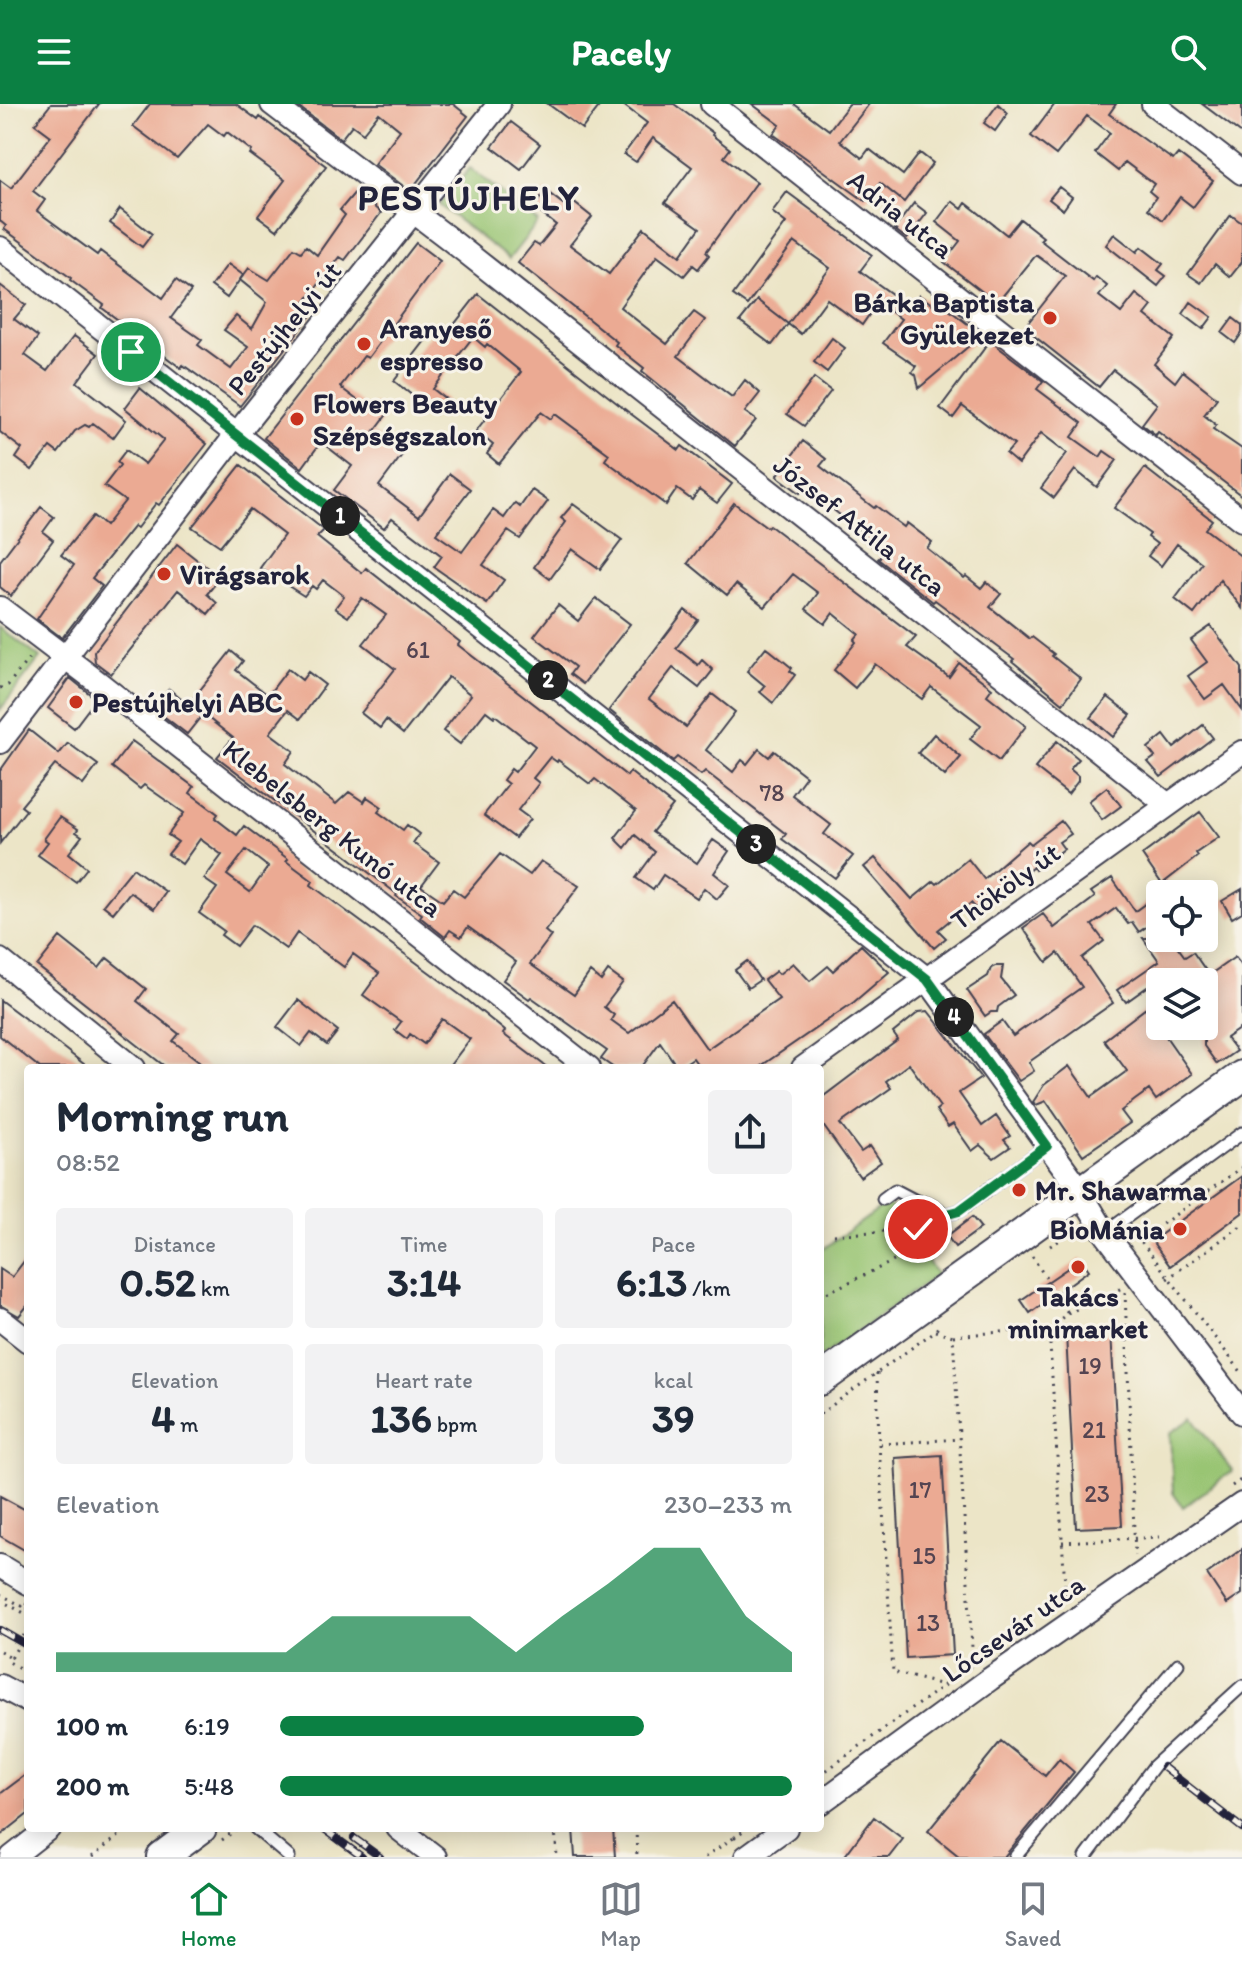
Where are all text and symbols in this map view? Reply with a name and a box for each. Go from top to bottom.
icon: menu [32,30,76,74]
icon: search [1166,30,1210,74]
text: Pacely [571,31,671,74]
street label: Adria utca [841,162,961,266]
district label: PESTÚJHELY [357,176,581,219]
street label: Pestújhelyi út [220,254,348,402]
place label: Bárka Baptista Gyülekezet [854,285,1035,351]
marker: Bárka Baptista Gyülekezet [1041,309,1059,327]
place label: Aranyeső espresso [379,311,492,377]
pin [97,318,165,386]
icon: arrive [109,330,153,374]
marker: Aranyeső espresso [355,335,373,353]
place label: Flowers Beauty Szépségszalon [313,386,498,452]
marker: Flowers Beauty Szépségszalon [288,410,306,428]
street label: József Attila utca [767,447,953,603]
pin: 1 [320,496,360,536]
text: 1 [335,502,345,529]
place label: Virágsarok [180,557,310,591]
marker: Virágsarok [155,565,173,583]
house number: 61 [406,635,430,664]
pin: 2 [528,660,568,700]
text: 2 [542,666,554,693]
place label: Pestújhelyi ABC [92,685,283,719]
marker: Pestújhelyi ABC [67,693,85,711]
street label: Klebelsberg Kunó utca [216,732,450,925]
house number: 78 [759,778,785,807]
pin: 3 [736,824,776,864]
text: 3 [750,830,762,857]
street label: Thököly út [944,835,1066,937]
map controls [1146,880,1218,1040]
button: locate [1146,880,1218,952]
button: layers [1146,968,1218,1040]
pin: 4 [934,997,974,1037]
text: 4 [947,1003,961,1030]
text: Morning run [56,1089,289,1142]
button: share [708,1090,792,1174]
text: 08:52 [56,1146,120,1178]
place label: Mr. Shawarma [1035,1173,1207,1207]
marker: Mr. Shawarma [1010,1181,1028,1199]
pin [884,1195,952,1263]
icon: check [896,1207,940,1251]
place label: BioMánia [1050,1212,1164,1246]
marker: BioMánia [1171,1220,1189,1238]
text: Distance [133,1231,216,1258]
text: Time [401,1231,447,1258]
text: Pace [651,1231,695,1258]
text: 0.52 [119,1258,196,1306]
text: 3:14 [387,1258,461,1306]
text: 6:13 [616,1258,687,1306]
marker: Takács minimarket [1069,1258,1087,1276]
text: km [196,1275,230,1302]
text: /km [687,1275,731,1302]
place label: Takács minimarket [1007,1279,1149,1345]
house number: 19 [1078,1351,1102,1380]
text: Elevation [131,1367,218,1394]
text: Heart rate [375,1367,473,1394]
text: kcal [654,1367,693,1394]
text: 4 [151,1394,175,1442]
text: 136 [370,1394,432,1442]
text: 39 [652,1394,695,1442]
text: m [175,1411,198,1438]
text: bpm [432,1411,478,1438]
house number: 21 [1082,1415,1106,1444]
house number: 17 [908,1475,932,1504]
house number: 23 [1084,1479,1110,1508]
text: Elevation [56,1488,159,1520]
text: 230–233 m [664,1488,792,1520]
house number: 15 [912,1541,936,1570]
street label: Lőcsevár utca [935,1566,1091,1690]
house number: 13 [916,1608,940,1637]
text: 100 m [56,1710,128,1742]
text: 6:19 [184,1710,230,1742]
text: 200 m [56,1770,129,1802]
text: 5:48 [184,1770,234,1802]
tab: Home [181,1877,237,1952]
tab: Map [599,1877,643,1952]
tab: Saved [1005,1877,1061,1952]

